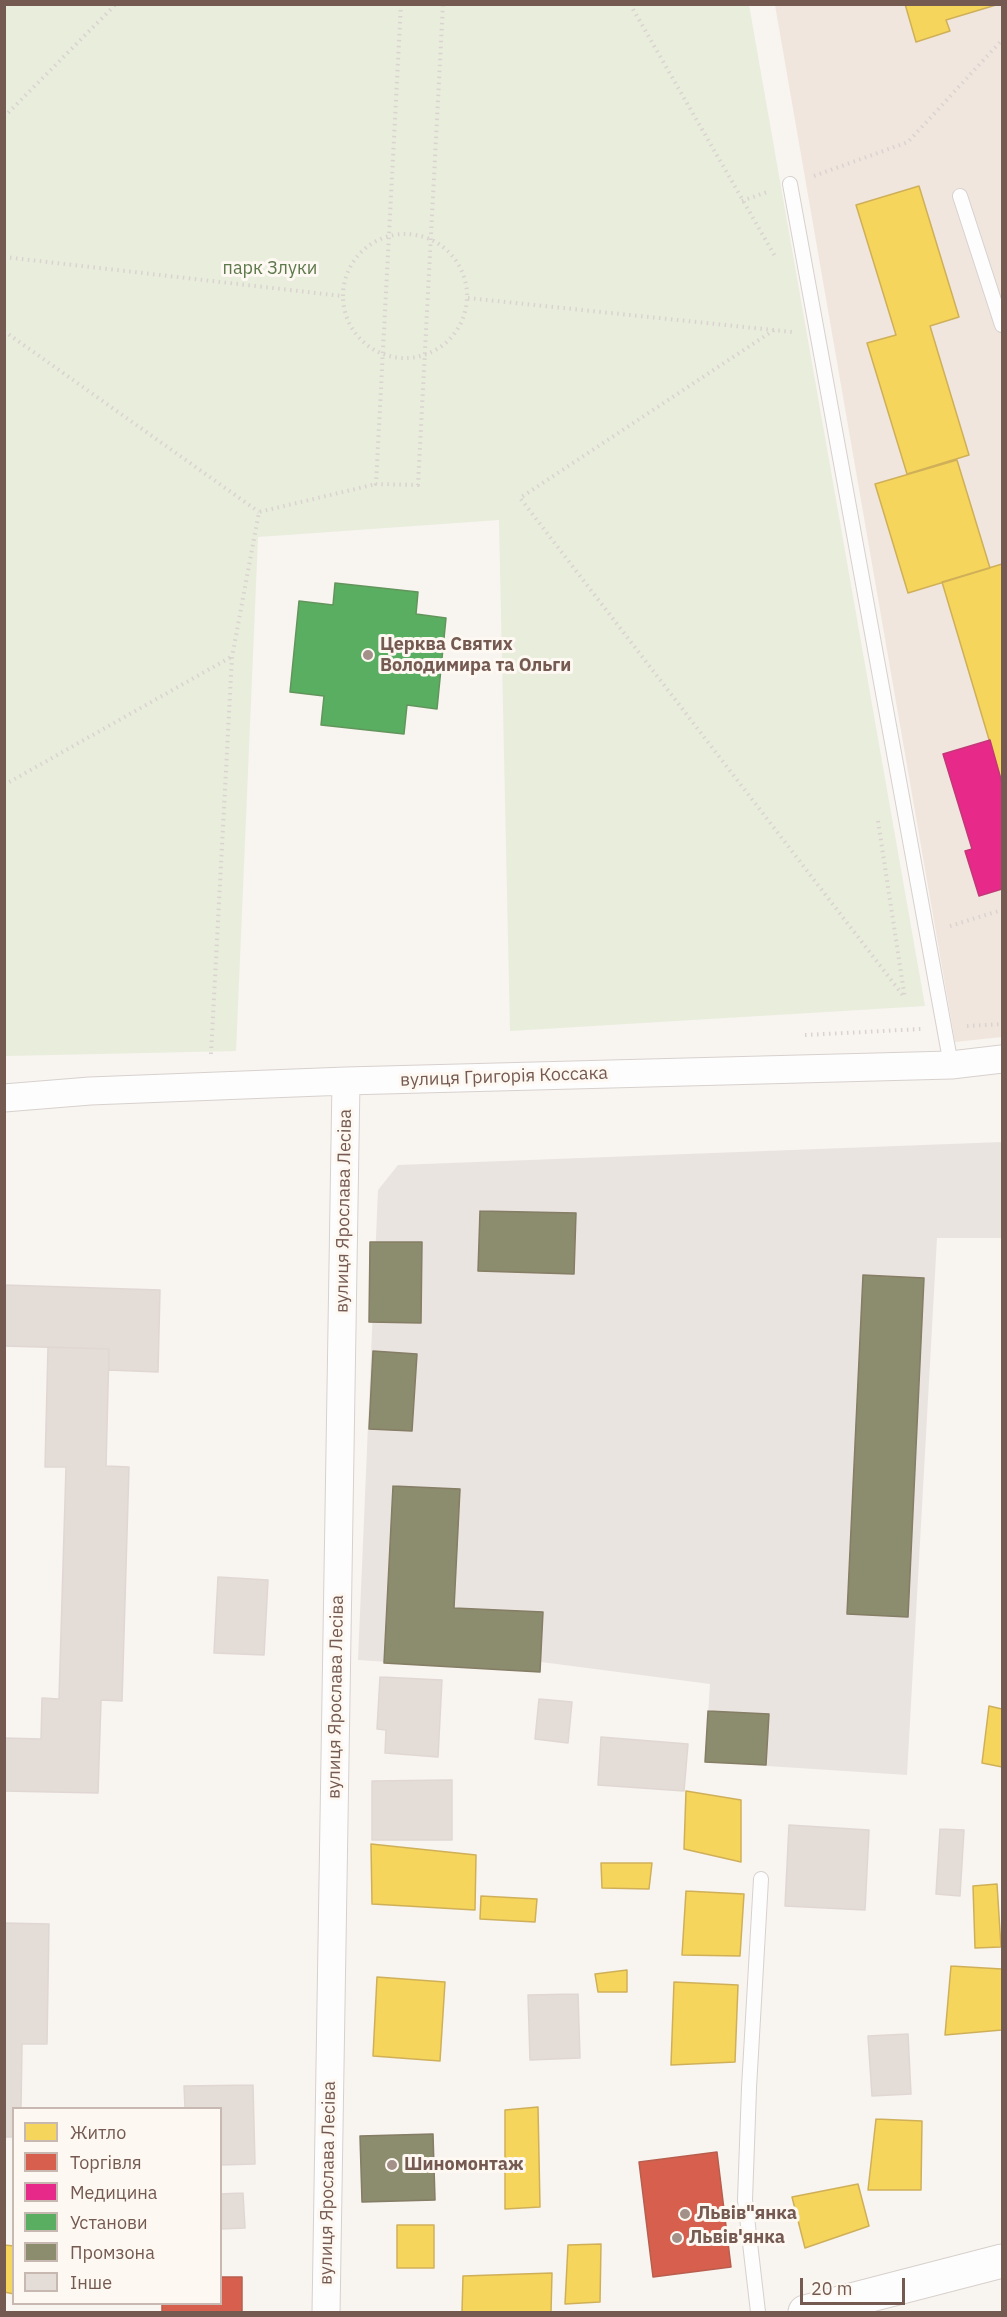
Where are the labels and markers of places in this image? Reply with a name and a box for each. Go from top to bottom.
place label: Церква Святих Володимира та Ольги [380,634,571,676]
marker: Церква Святих Володимира та Ольги [361,648,375,662]
place label: Шиномонтаж [404,2154,524,2176]
marker: Шиномонтаж [385,2158,399,2172]
place label: Львів"янка [697,2203,797,2225]
marker: Львів"янка [678,2207,692,2221]
place label: Львів'янка [689,2227,785,2249]
marker: Львів'янка [670,2231,684,2245]

